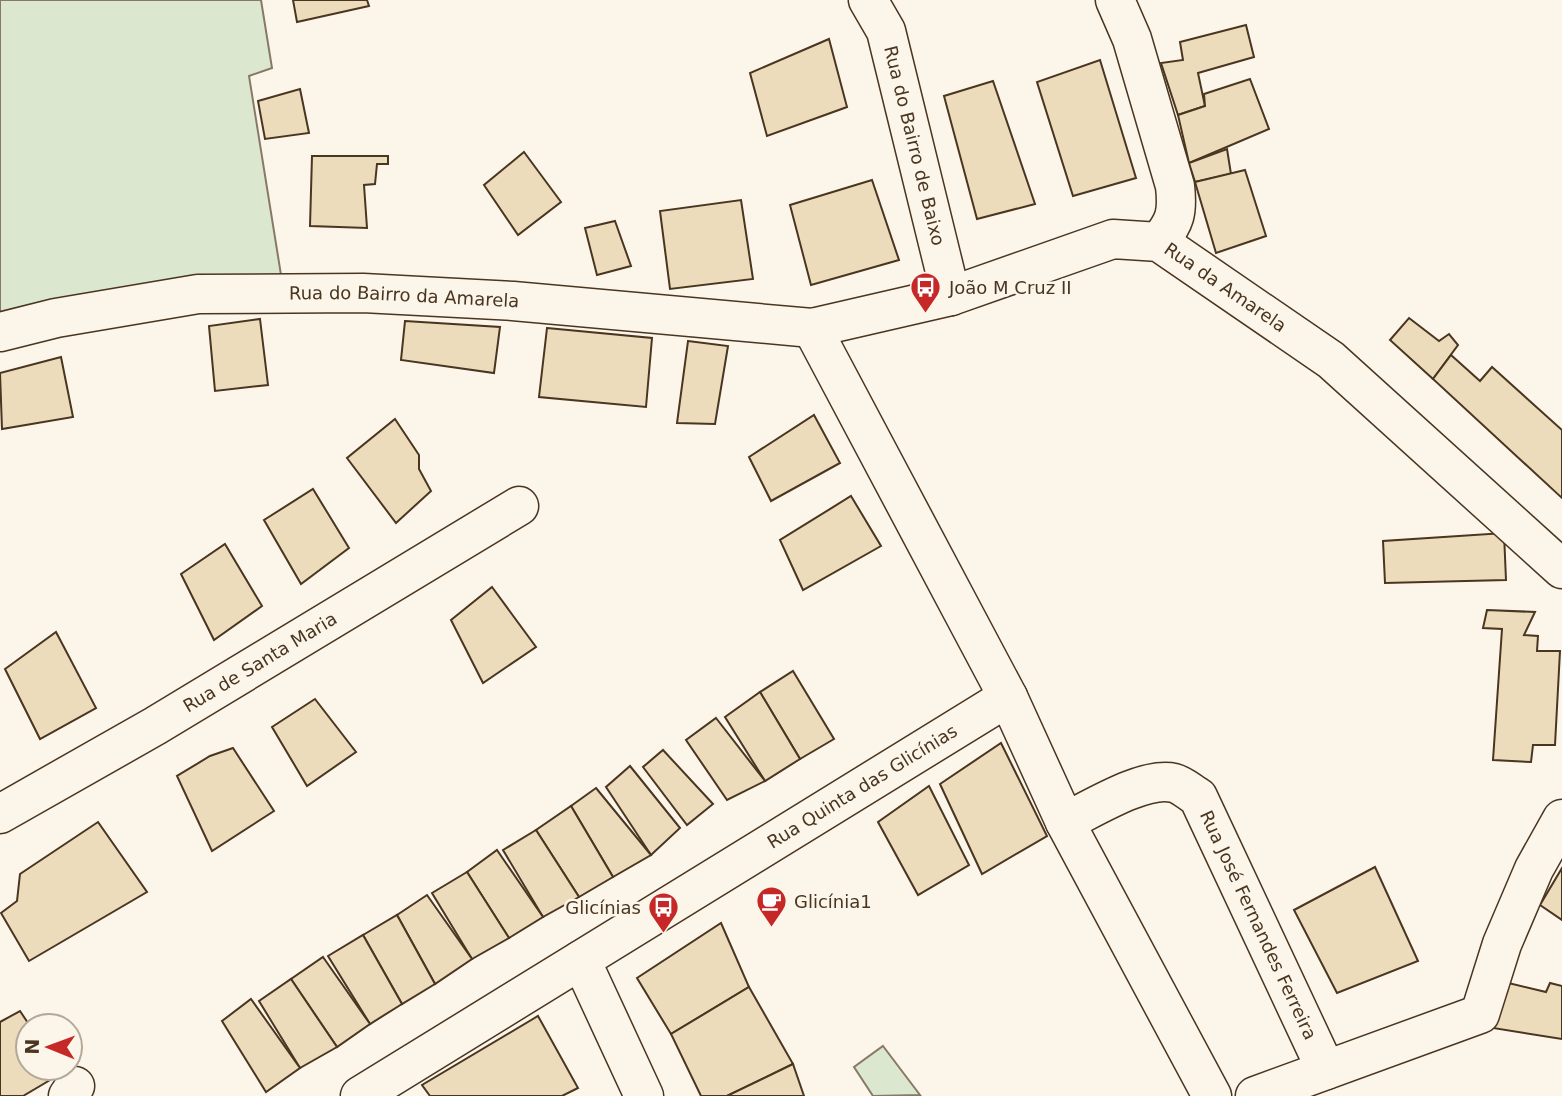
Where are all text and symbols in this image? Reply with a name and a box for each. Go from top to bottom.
street label: Rua do Bairro de Baixo [880,44,949,248]
street label: Rua da Amarela [1161,238,1291,336]
bus stop icon: João M Cruz II [909,271,943,315]
place label: João M Cruz II [948,277,1072,298]
street label: Rua do Bairro da Amarela [289,282,520,312]
street label: Rua de Santa Maria [179,608,340,717]
street label: Rua Quinta das Glicínias [763,720,961,853]
street label: Rua José Fernandes Ferreira [1196,807,1321,1043]
cafe icon: Glicínia1 [754,885,788,929]
bus stop icon: Glicínias [647,891,681,935]
place label: Glicínia1 [794,891,872,912]
place label: Glicínias [565,897,641,918]
north arrow [14,1012,84,1082]
text: N [21,1039,43,1055]

